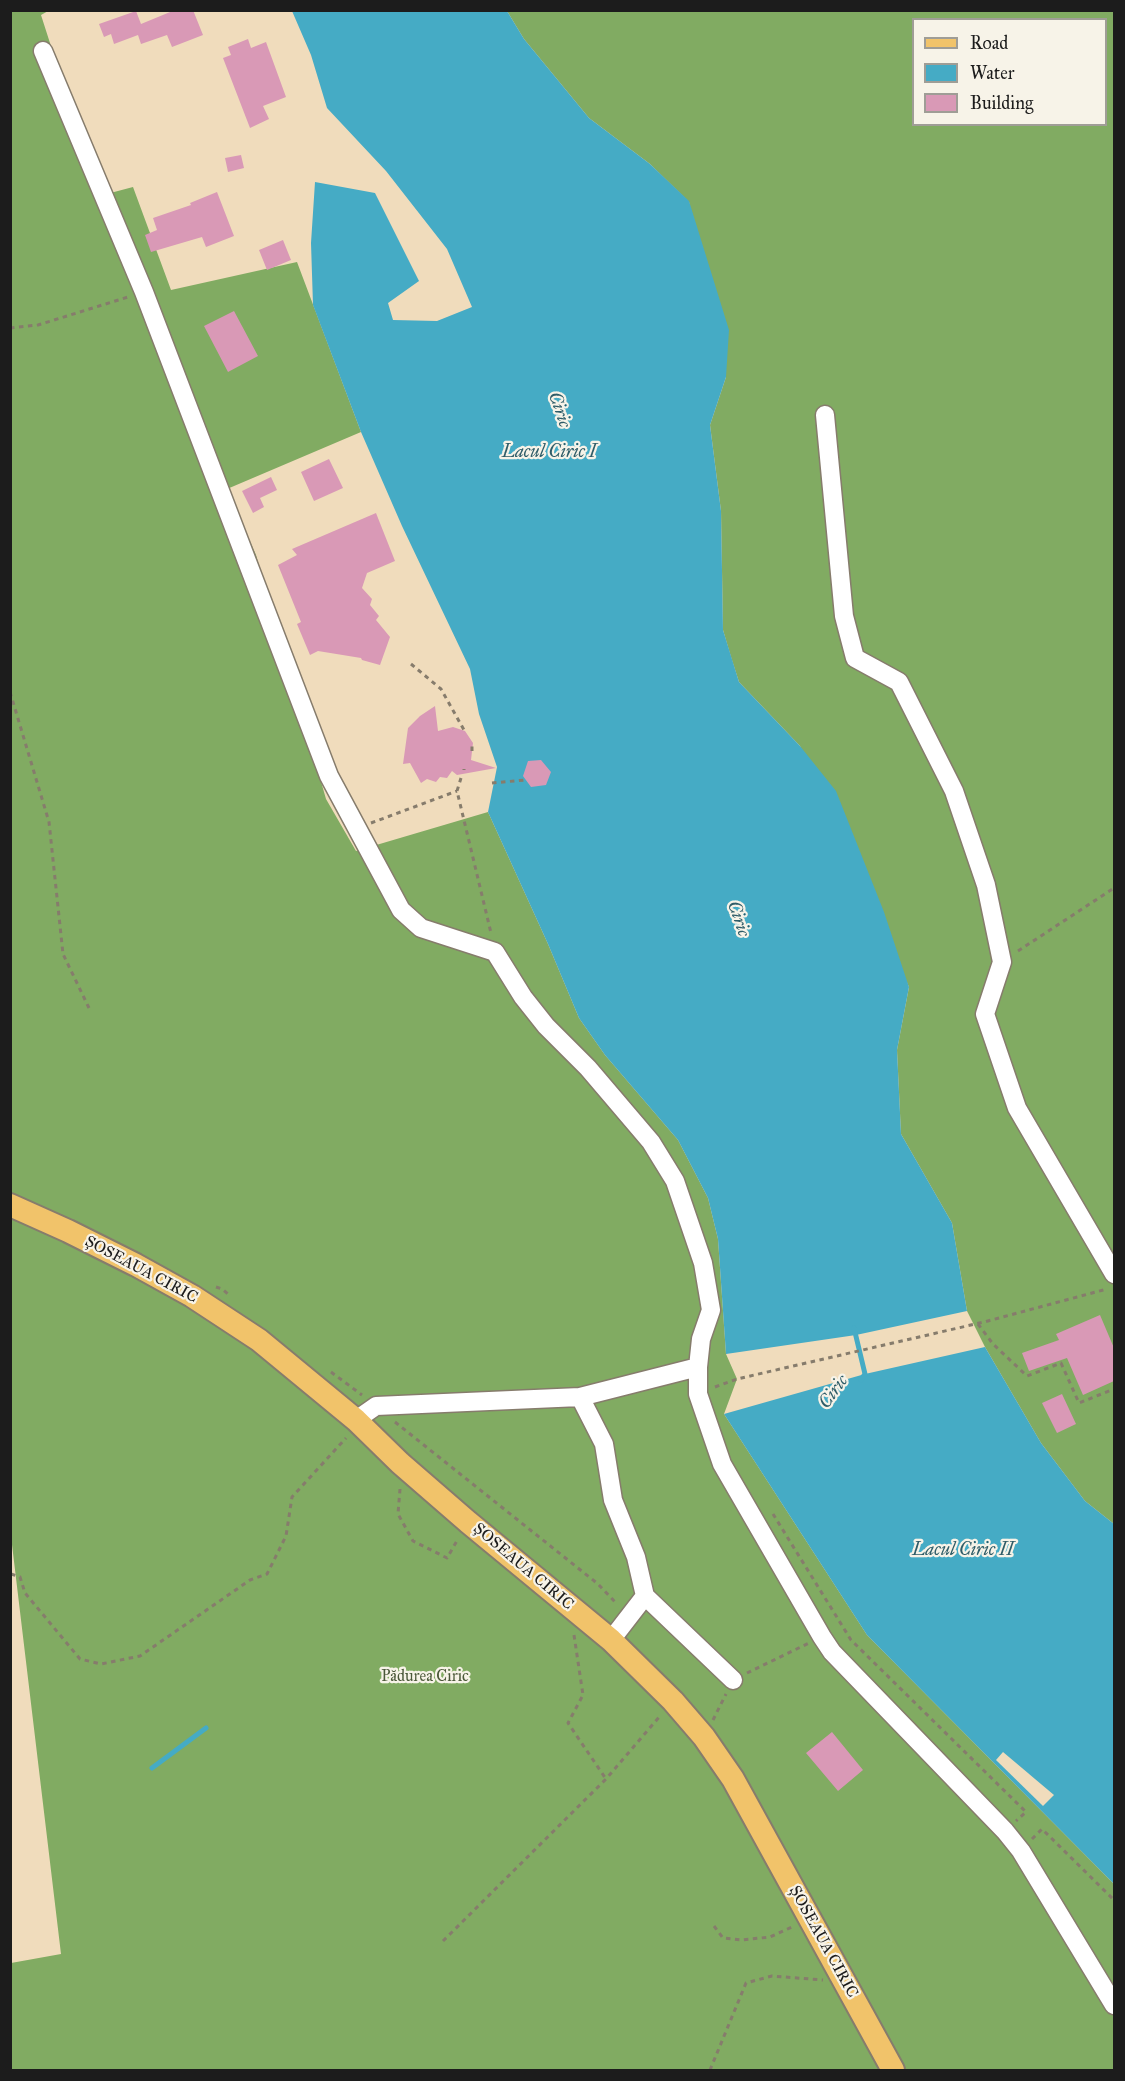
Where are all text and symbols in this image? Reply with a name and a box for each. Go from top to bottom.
legend [912,18,1107,126]
text: Road [970,32,1008,54]
text: Water [970,62,1014,84]
text: Building [970,92,1033,114]
water label: Ciric [543,389,575,431]
water label: Lacul Ciric I [502,442,596,464]
water label: Ciric [722,898,754,940]
street label: ȘOSEAUA CIRIC [81,1232,201,1308]
water label: Ciric [815,1371,853,1413]
street label: ȘOSEAUA CIRIC [469,1519,577,1615]
water label: Lacul Ciric II [912,1540,1014,1562]
park label: Pădurea Ciric [381,1667,469,1687]
street label: ȘOSEAUA CIRIC [784,1883,862,2001]

